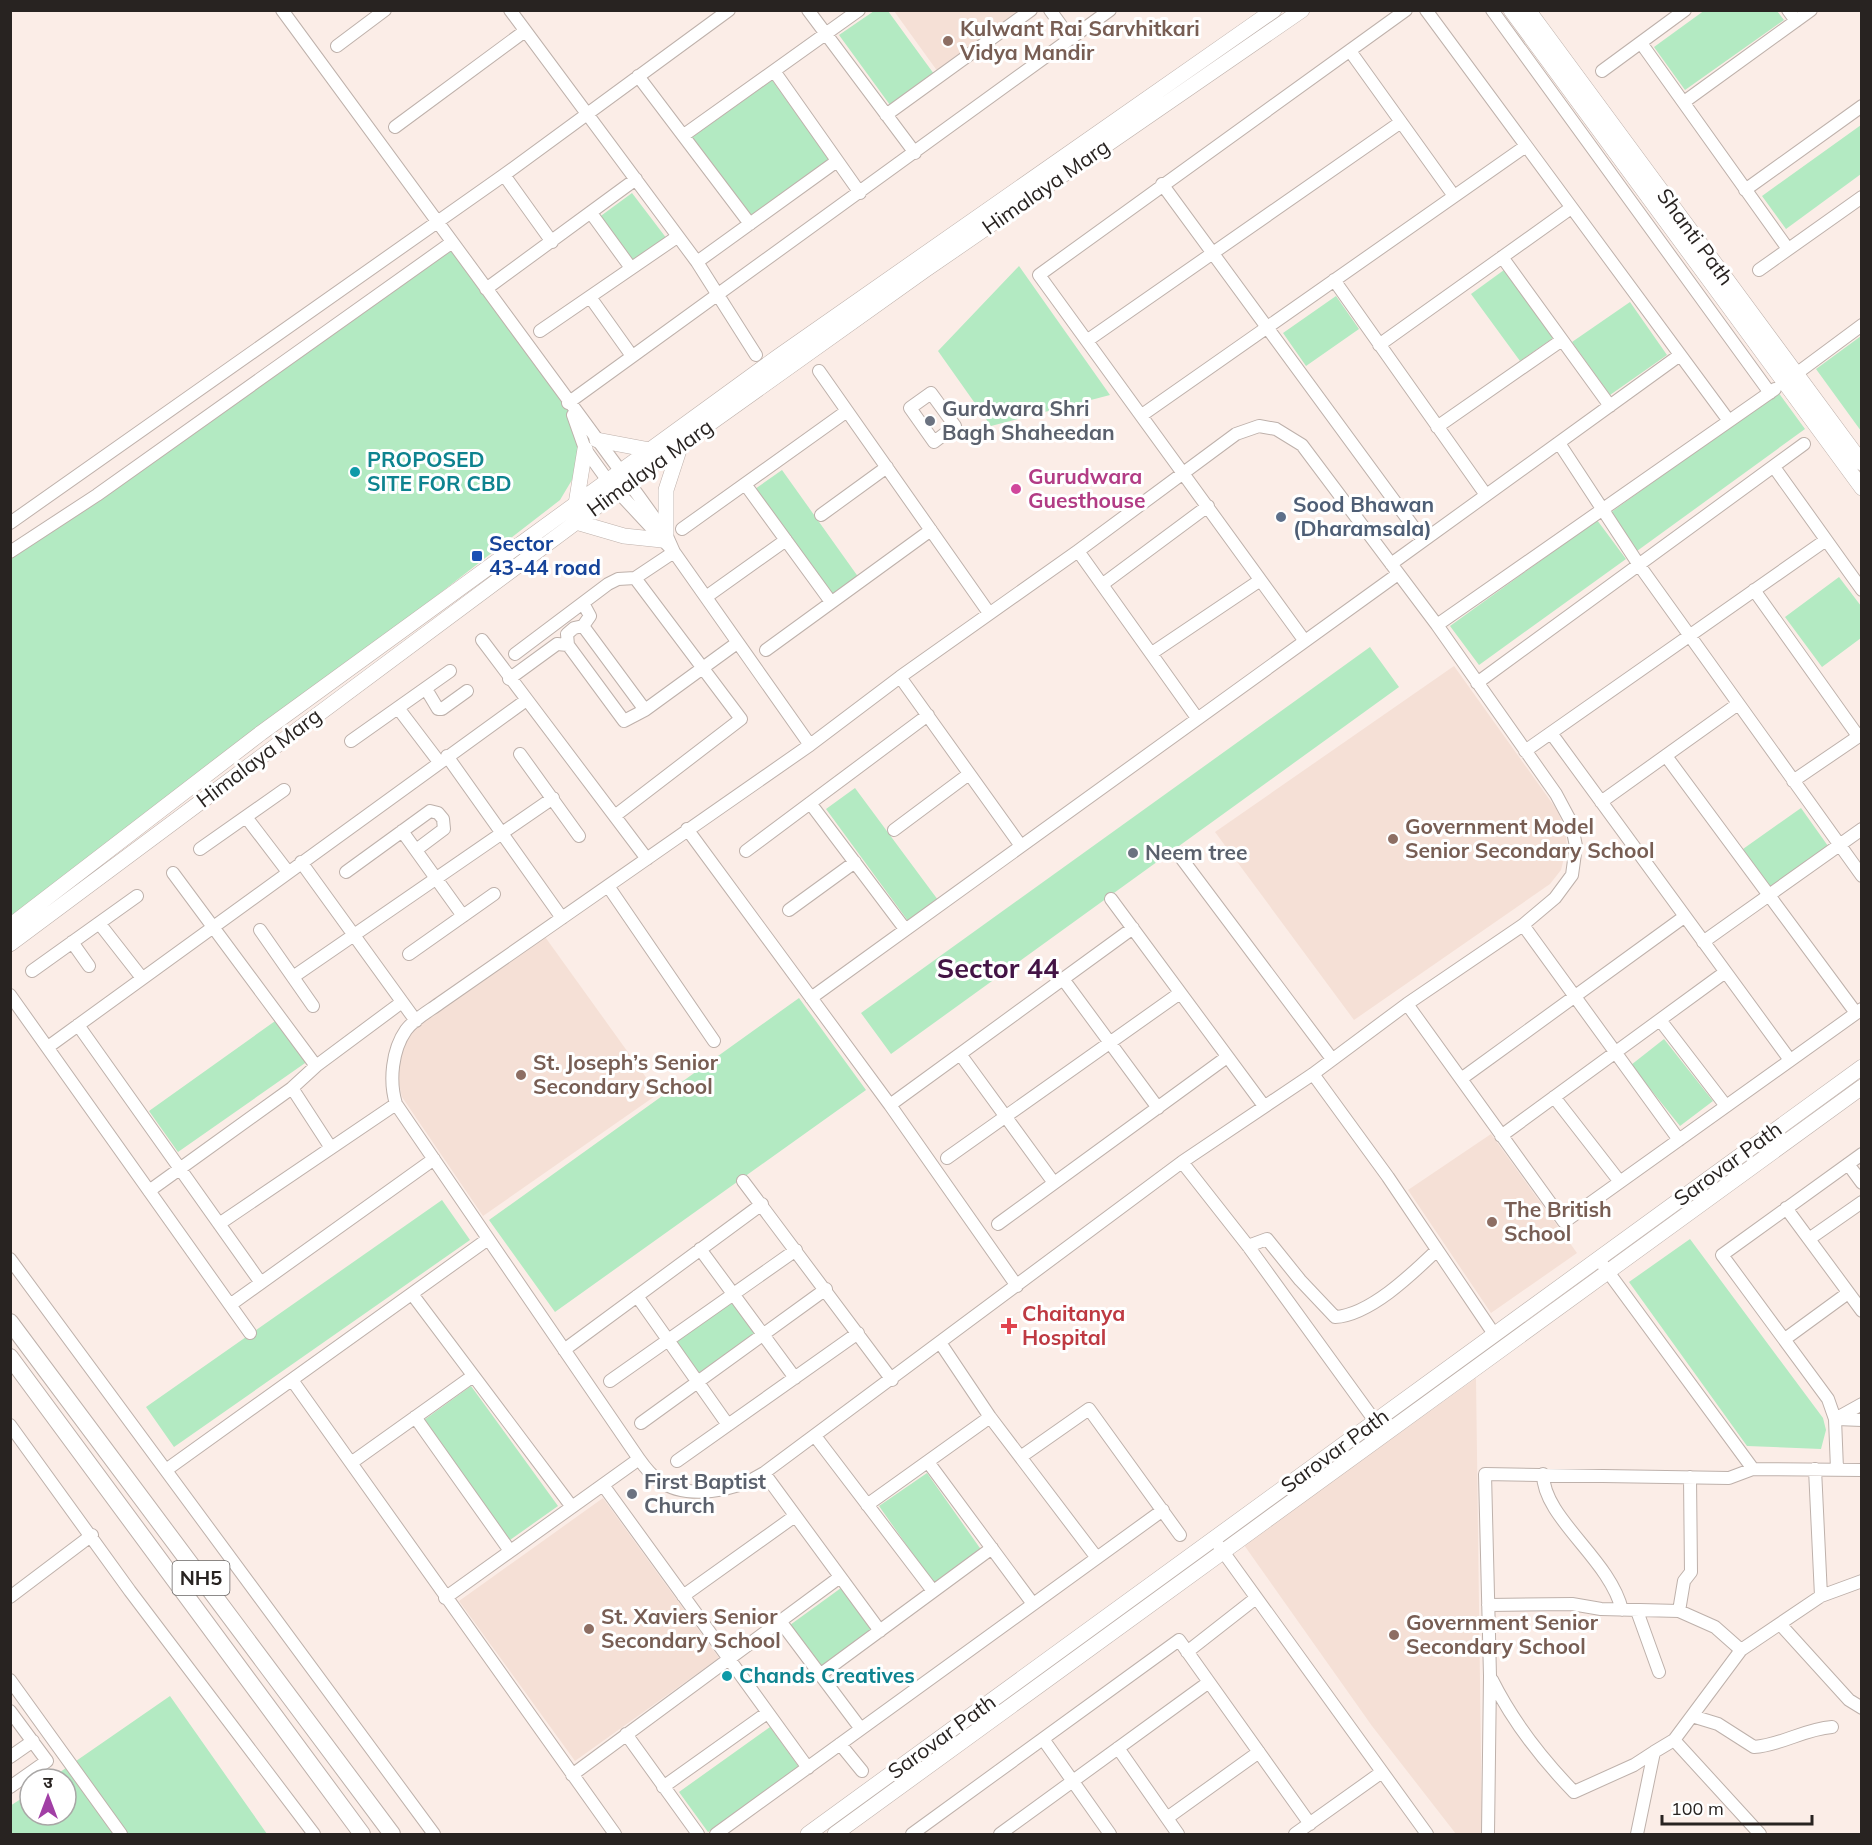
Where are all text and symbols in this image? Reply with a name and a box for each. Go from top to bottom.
place label: Kulwant Rai Sarvhitkari Vidya Mandir [959,15,1200,65]
marker: Kulwant Rai Sarvhitkari Vidya Mandir [941,34,955,48]
street label: Himalaya Marg [977,133,1114,240]
street label: Shanti Path [1652,183,1740,290]
place label: Gurdwara Shri Bagh Shaheedan [942,395,1115,445]
street label: Himalaya Marg [581,413,717,522]
marker: Gurdwara Shri Bagh Shaheedan [923,414,937,428]
place label: PROPOSED SITE FOR CBD [367,446,511,496]
place label: Gurudwara Guesthouse [1028,463,1146,513]
marker: PROPOSED SITE FOR CBD [348,465,362,479]
marker: Gurudwara Guesthouse [1009,482,1023,496]
place label: Sood Bhawan (Dharamsala) [1293,491,1434,541]
marker: Sood Bhawan (Dharamsala) [1274,510,1288,524]
place label: Sector 43-44 road [489,530,601,580]
marker: Sector 43-44 road [470,549,484,563]
street label: Himalaya Marg [191,702,326,813]
place label: Government Model Senior Secondary School [1405,813,1654,863]
marker: Government Model Senior Secondary School [1386,832,1400,846]
place label: Neem tree [1145,839,1248,865]
marker: Neem tree [1126,846,1140,860]
district label: Sector 44 [937,951,1059,985]
place label: St. Joseph’s Senior Secondary School [533,1049,719,1099]
marker: St. Joseph’s Senior Secondary School [514,1068,528,1082]
street label: Sarovar Path [1668,1115,1786,1211]
place label: The British School [1504,1196,1612,1246]
marker: The British School [1485,1215,1499,1229]
place label: Chaitanya Hospital [1022,1300,1125,1350]
marker: Chaitanya Hospital [1000,1317,1018,1335]
street label: Sarovar Path [1275,1402,1393,1498]
place label: First Baptist Church [644,1468,766,1518]
marker: First Baptist Church [625,1487,639,1501]
road number: NH5 [172,1561,230,1595]
place label: St. Xaviers Senior Secondary School [601,1603,781,1653]
place label: Government Senior Secondary School [1406,1609,1599,1659]
marker: St. Xaviers Senior Secondary School [582,1622,596,1636]
marker: Government Senior Secondary School [1387,1628,1401,1642]
place label: Chands Creatives [739,1662,915,1688]
marker: Chands Creatives [720,1669,734,1683]
street label: Sarovar Path [882,1688,1000,1784]
north arrow [18,1767,78,1827]
text: उ [43,1772,53,1792]
scale bar [1662,1788,1812,1826]
text: 100 m [1671,1797,1724,1820]

